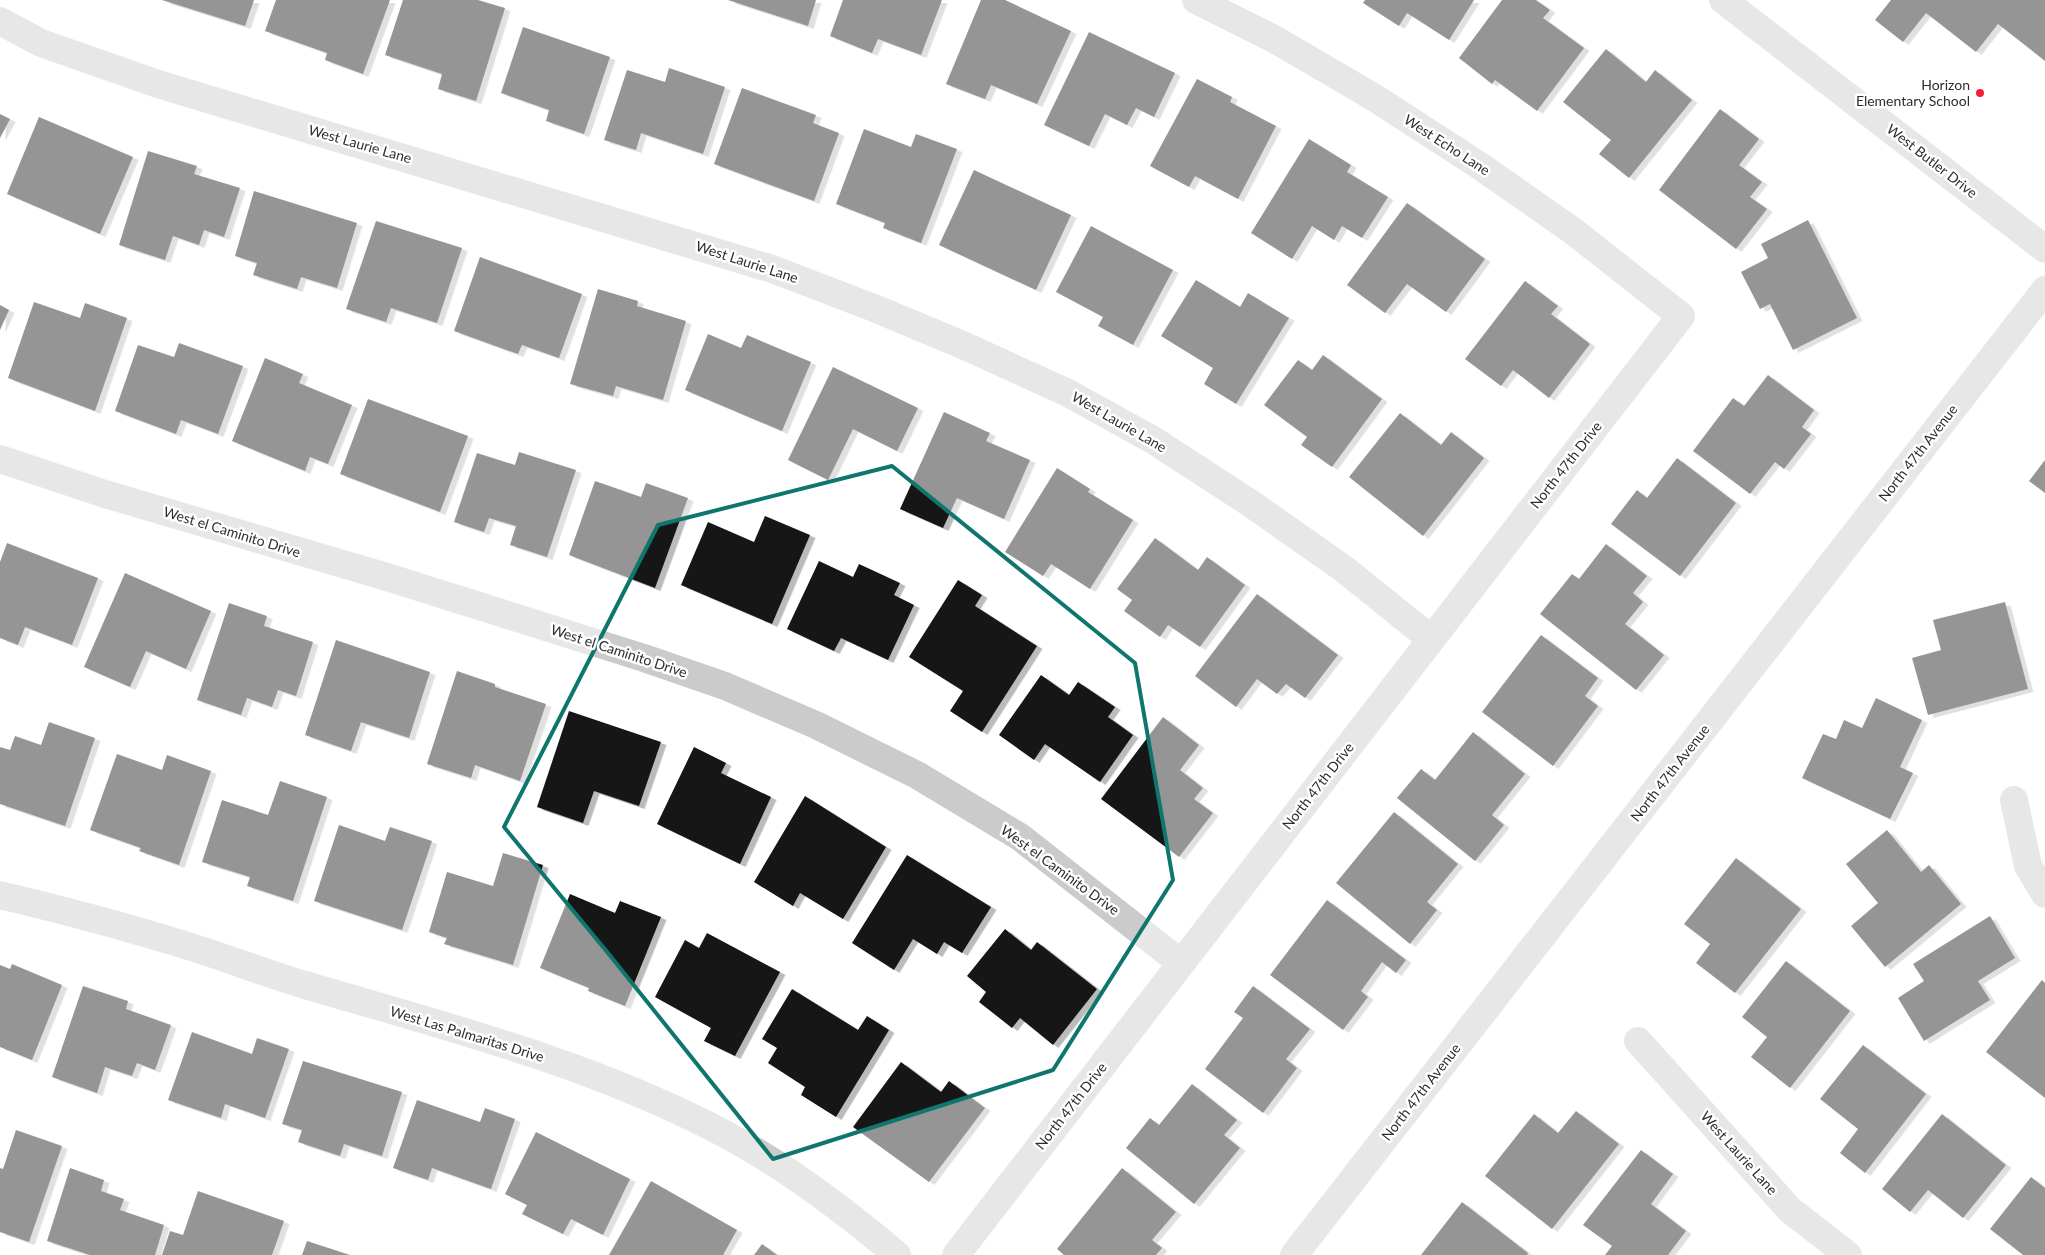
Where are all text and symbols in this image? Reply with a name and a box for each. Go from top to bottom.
place label: Horizon Elementary School [1856,76,1970,109]
marker: Horizon Elementary School [1974,87,1986,99]
street label: West Echo Lane [1401,111,1493,179]
street label: West Butler Drive [1884,120,1981,201]
street label: West Laurie Lane [307,121,414,166]
street label: West Laurie Lane [694,237,800,286]
street label: West Laurie Lane [1069,388,1170,456]
street label: North 47th Avenue [1874,401,1961,505]
street label: North 47th Drive [1526,418,1605,512]
street label: West el Caminito Drive [162,503,303,560]
street label: West el Caminito Drive [549,620,689,681]
street label: North 47th Avenue [1626,721,1713,825]
street label: North 47th Drive [1278,739,1357,833]
street label: West el Caminito Drive [998,821,1123,918]
street label: West Las Palmaritas Drive [388,1002,546,1065]
street label: North 47th Avenue [1377,1040,1464,1144]
street label: North 47th Drive [1031,1059,1110,1153]
street label: West Laurie Lane [1697,1107,1781,1198]

